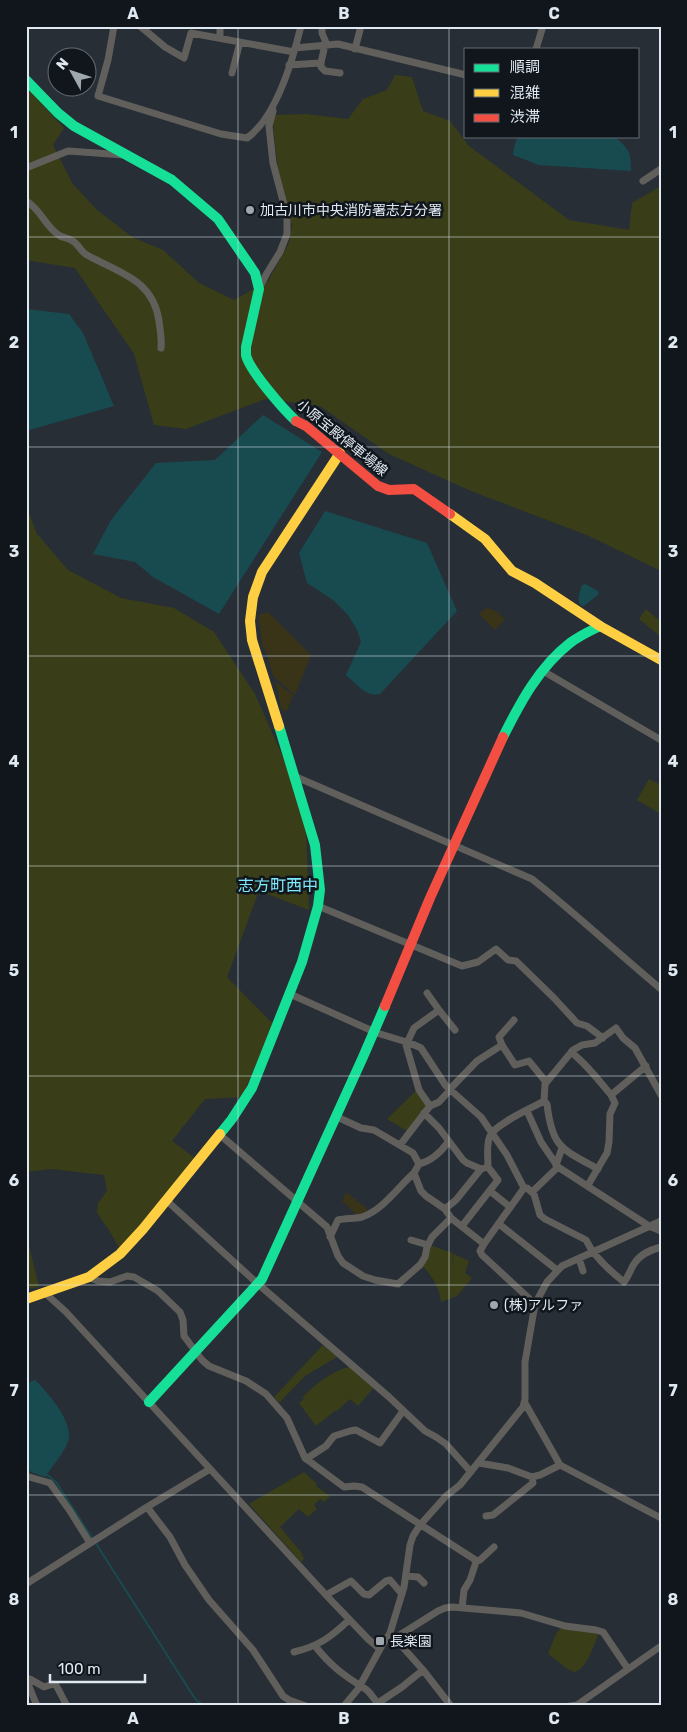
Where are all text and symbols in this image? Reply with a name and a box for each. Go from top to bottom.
text: A [127,4,139,23]
text: B [338,4,350,23]
text: C [548,4,560,23]
north arrow [48,48,98,98]
legend [464,48,640,138]
text: N [53,55,72,73]
text: 順調 [510,58,540,76]
text: 混雑 [510,84,540,102]
text: 渋滞 [510,108,540,126]
text: 1 [10,123,18,142]
text: 1 [669,123,677,142]
place label: 加古川市中央消防署志方分署 [260,202,442,219]
marker: 加古川市中央消防署志方分署 [244,204,256,216]
text: 2 [9,333,19,352]
text: 2 [668,333,678,352]
street label: 小原宝殿停車場線 [293,396,391,480]
text: 3 [9,542,19,561]
text: 3 [668,542,678,561]
text: 4 [9,752,20,771]
text: 4 [668,752,679,771]
district label: 志方町西中 [238,876,318,895]
text: 5 [9,961,19,980]
text: 5 [668,961,678,980]
text: 6 [9,1171,19,1190]
text: 6 [668,1171,678,1190]
place label: (株)アルファ [504,1297,583,1314]
marker: (株)アルファ [488,1299,500,1311]
text: 7 [9,1381,19,1400]
text: 7 [668,1381,678,1400]
text: 8 [9,1590,20,1609]
text: 8 [668,1590,679,1609]
place label: 長楽園 [390,1633,432,1650]
marker: 長楽園 [374,1635,386,1647]
scale bar [50,1652,145,1684]
text: 100 m [58,1660,100,1678]
text: A [127,1709,139,1728]
text: B [338,1709,350,1728]
text: C [548,1709,560,1728]

